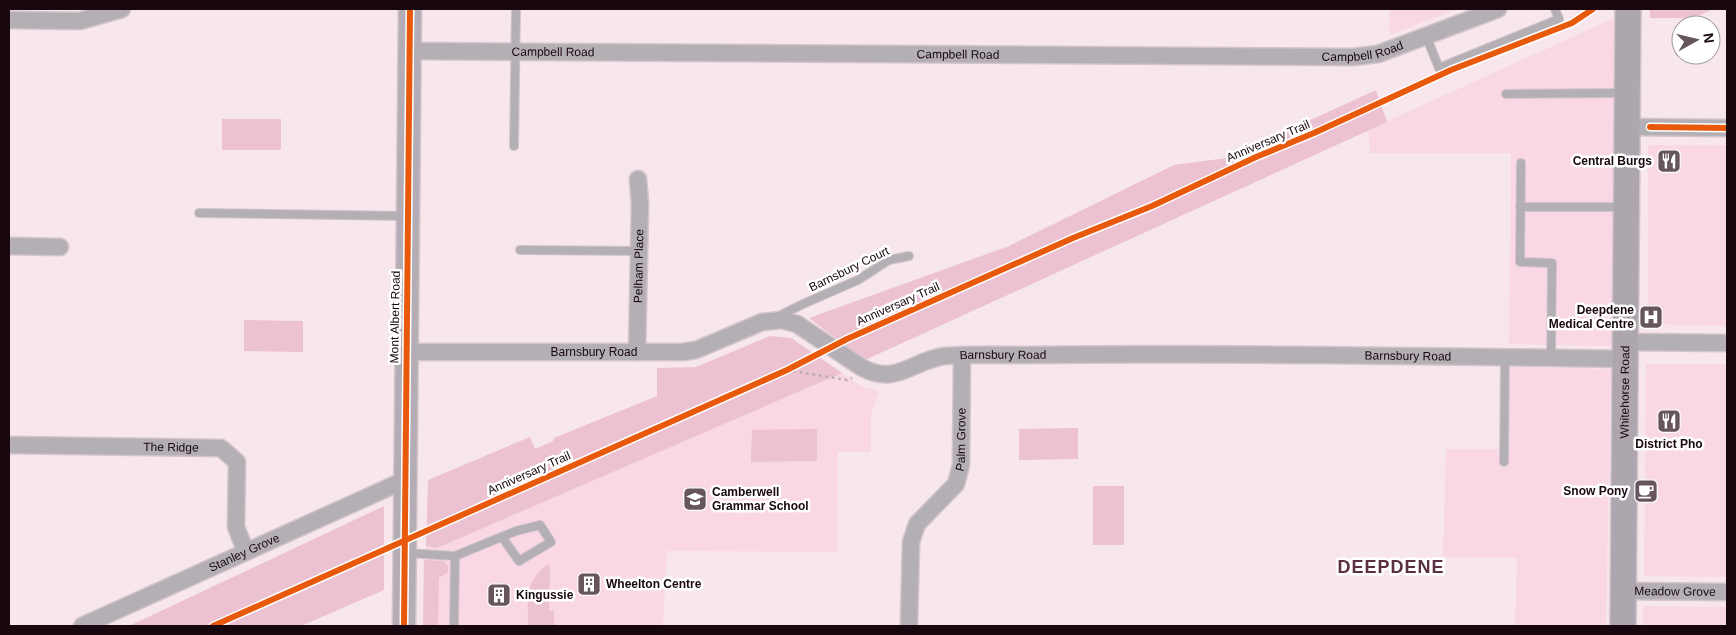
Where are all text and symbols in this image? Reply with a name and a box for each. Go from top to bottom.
north arrow [1671,15,1721,65]
text: N [1700,32,1718,44]
street label: Campbell Road [1322,38,1405,64]
street label: Campbell Road [512,45,594,59]
street label: Campbell Road [917,47,999,62]
street label: Anniversary Trail [1224,117,1312,165]
restaurant icon: Central Burgs [1656,148,1682,174]
place label: Central Burgs [1573,154,1652,168]
street label: Pelham Place [631,228,646,303]
street label: Barnsbury Court [807,243,892,294]
street label: Mont Albert Road [387,271,403,363]
street label: Anniversary Trail [854,279,942,329]
place label: Deepdene Medical Centre [1549,303,1634,331]
hospital icon: Deepdene Medical Centre [1638,304,1664,330]
street label: Barnsbury Road [551,345,637,359]
street label: Whitehorse Road [1618,346,1632,438]
street label: Barnsbury Road [959,348,1046,362]
street label: Barnsbury Road [1364,348,1451,364]
street label: Palm Grove [953,407,969,473]
restaurant icon: District Pho [1656,408,1682,434]
place label: District Pho [1635,437,1703,451]
street label: The Ridge [143,440,199,455]
street label: Anniversary Trail [485,448,573,498]
cafe icon: Snow Pony [1633,478,1659,504]
place label: Snow Pony [1563,484,1628,498]
place label: Camberwell Grammar School [712,485,809,513]
school or university icon: Camberwell Grammar School [682,486,708,512]
street label: Stanley Grove [207,530,282,575]
district label: DEEPDENE [1337,557,1445,577]
building icon: Wheelton Centre [576,571,602,597]
place label: Wheelton Centre [606,577,702,591]
building icon: Kingussie [486,582,512,608]
street label: Meadow Grove [1634,584,1716,599]
place label: Kingussie [516,588,574,602]

